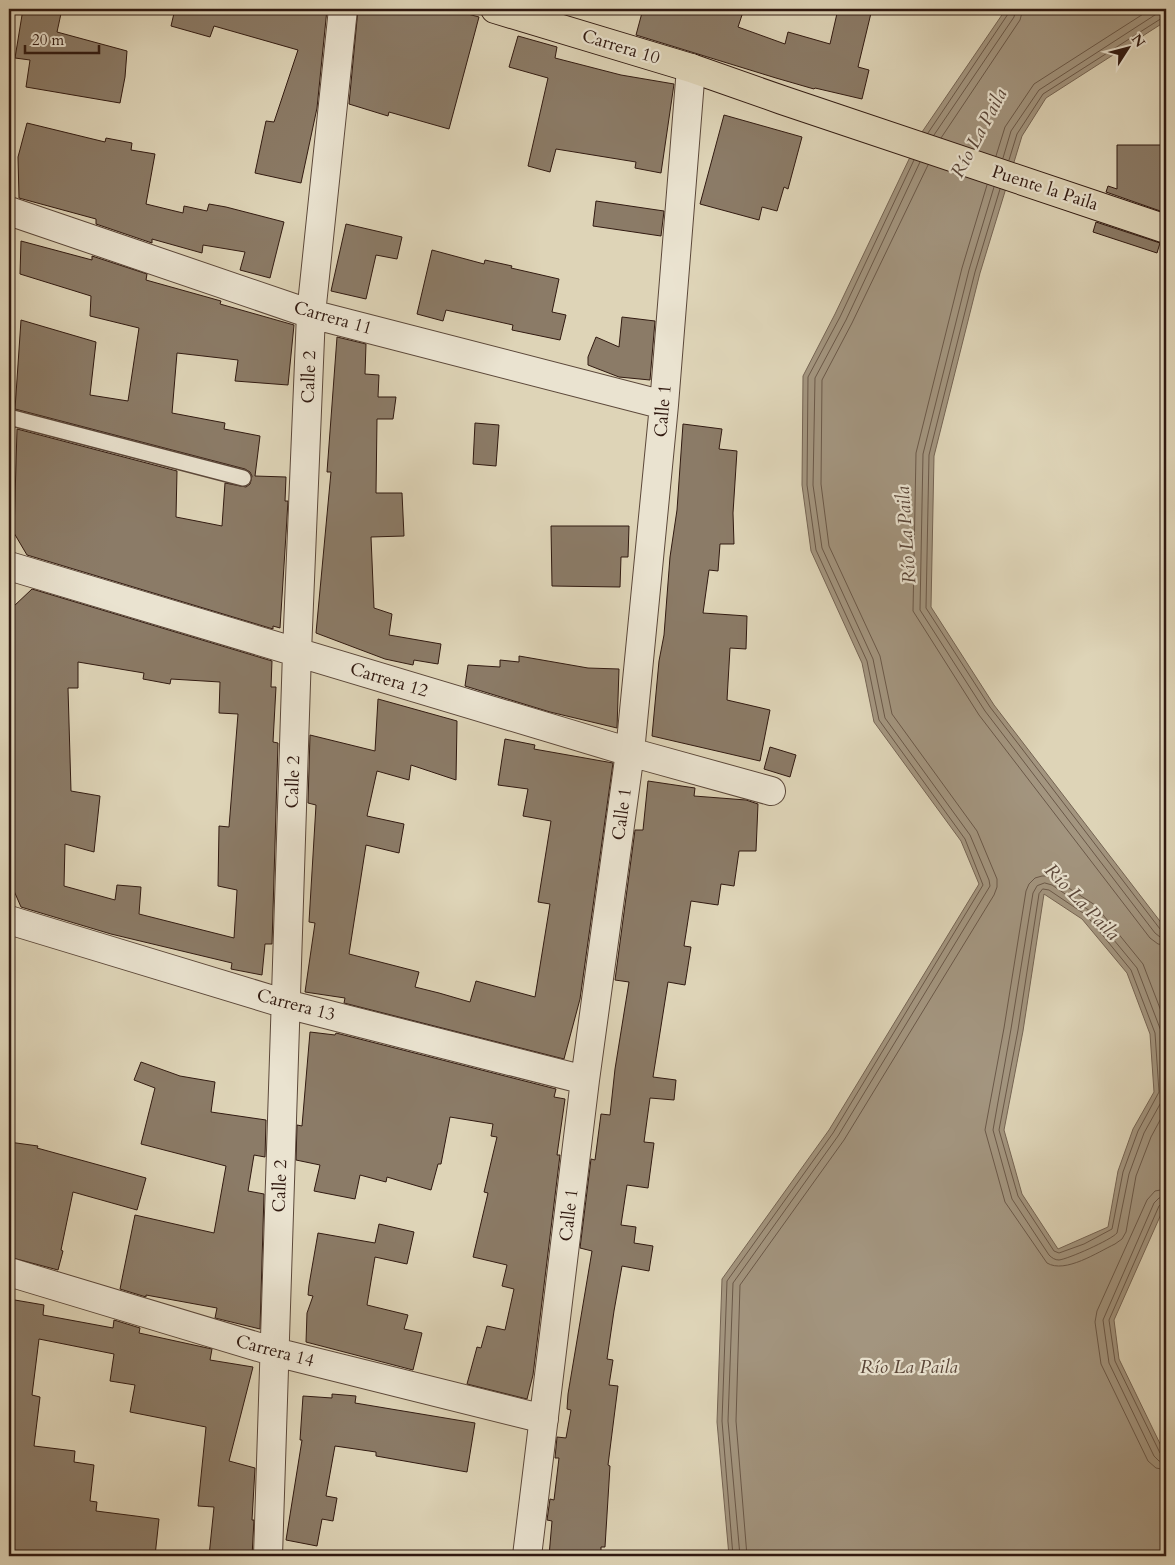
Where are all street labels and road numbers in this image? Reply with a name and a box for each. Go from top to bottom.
street label: Carrera 10 [579,23,663,71]
street label: Puente la Paila [989,159,1102,217]
street label: Carrera 11 [291,295,375,341]
street label: Calle 2 [296,350,322,404]
street label: Calle 1 [648,384,678,438]
street label: Carrera 12 [347,656,431,704]
street label: Calle 2 [280,755,306,809]
street label: Calle 1 [606,786,638,842]
street label: Carrera 13 [254,983,338,1027]
street label: Calle 2 [267,1159,293,1213]
street label: Calle 1 [553,1187,585,1243]
street label: Carrera 14 [233,1329,317,1373]

